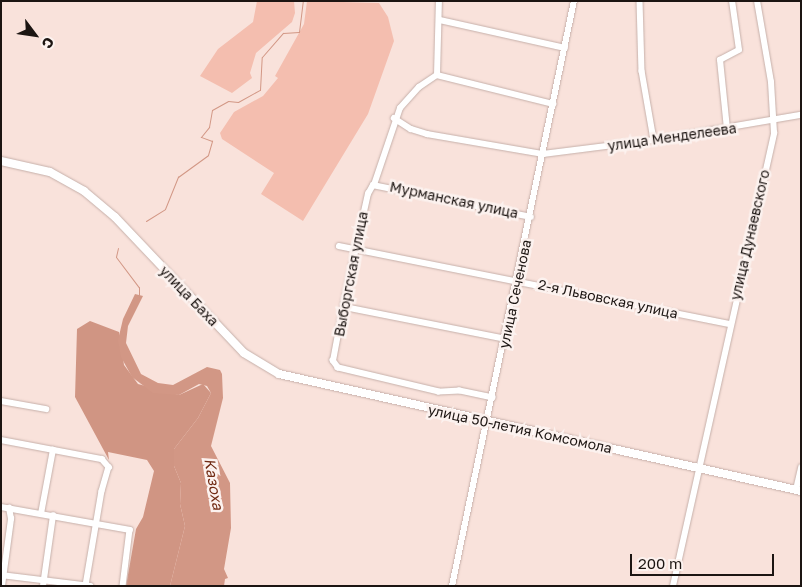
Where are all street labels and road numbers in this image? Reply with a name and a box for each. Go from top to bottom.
street label: улица Менделеева [607,120,737,154]
street label: улица Дунаевского [727,168,773,302]
street label: Мурманская улица [388,178,520,222]
street label: Выборгская улица [331,210,371,338]
street label: улица Сеченова [495,238,535,350]
street label: улица Баха [156,262,222,330]
street label: 2-я Львовская улица [537,276,679,322]
street label: улица 50-летия Комсомола [427,401,613,457]

